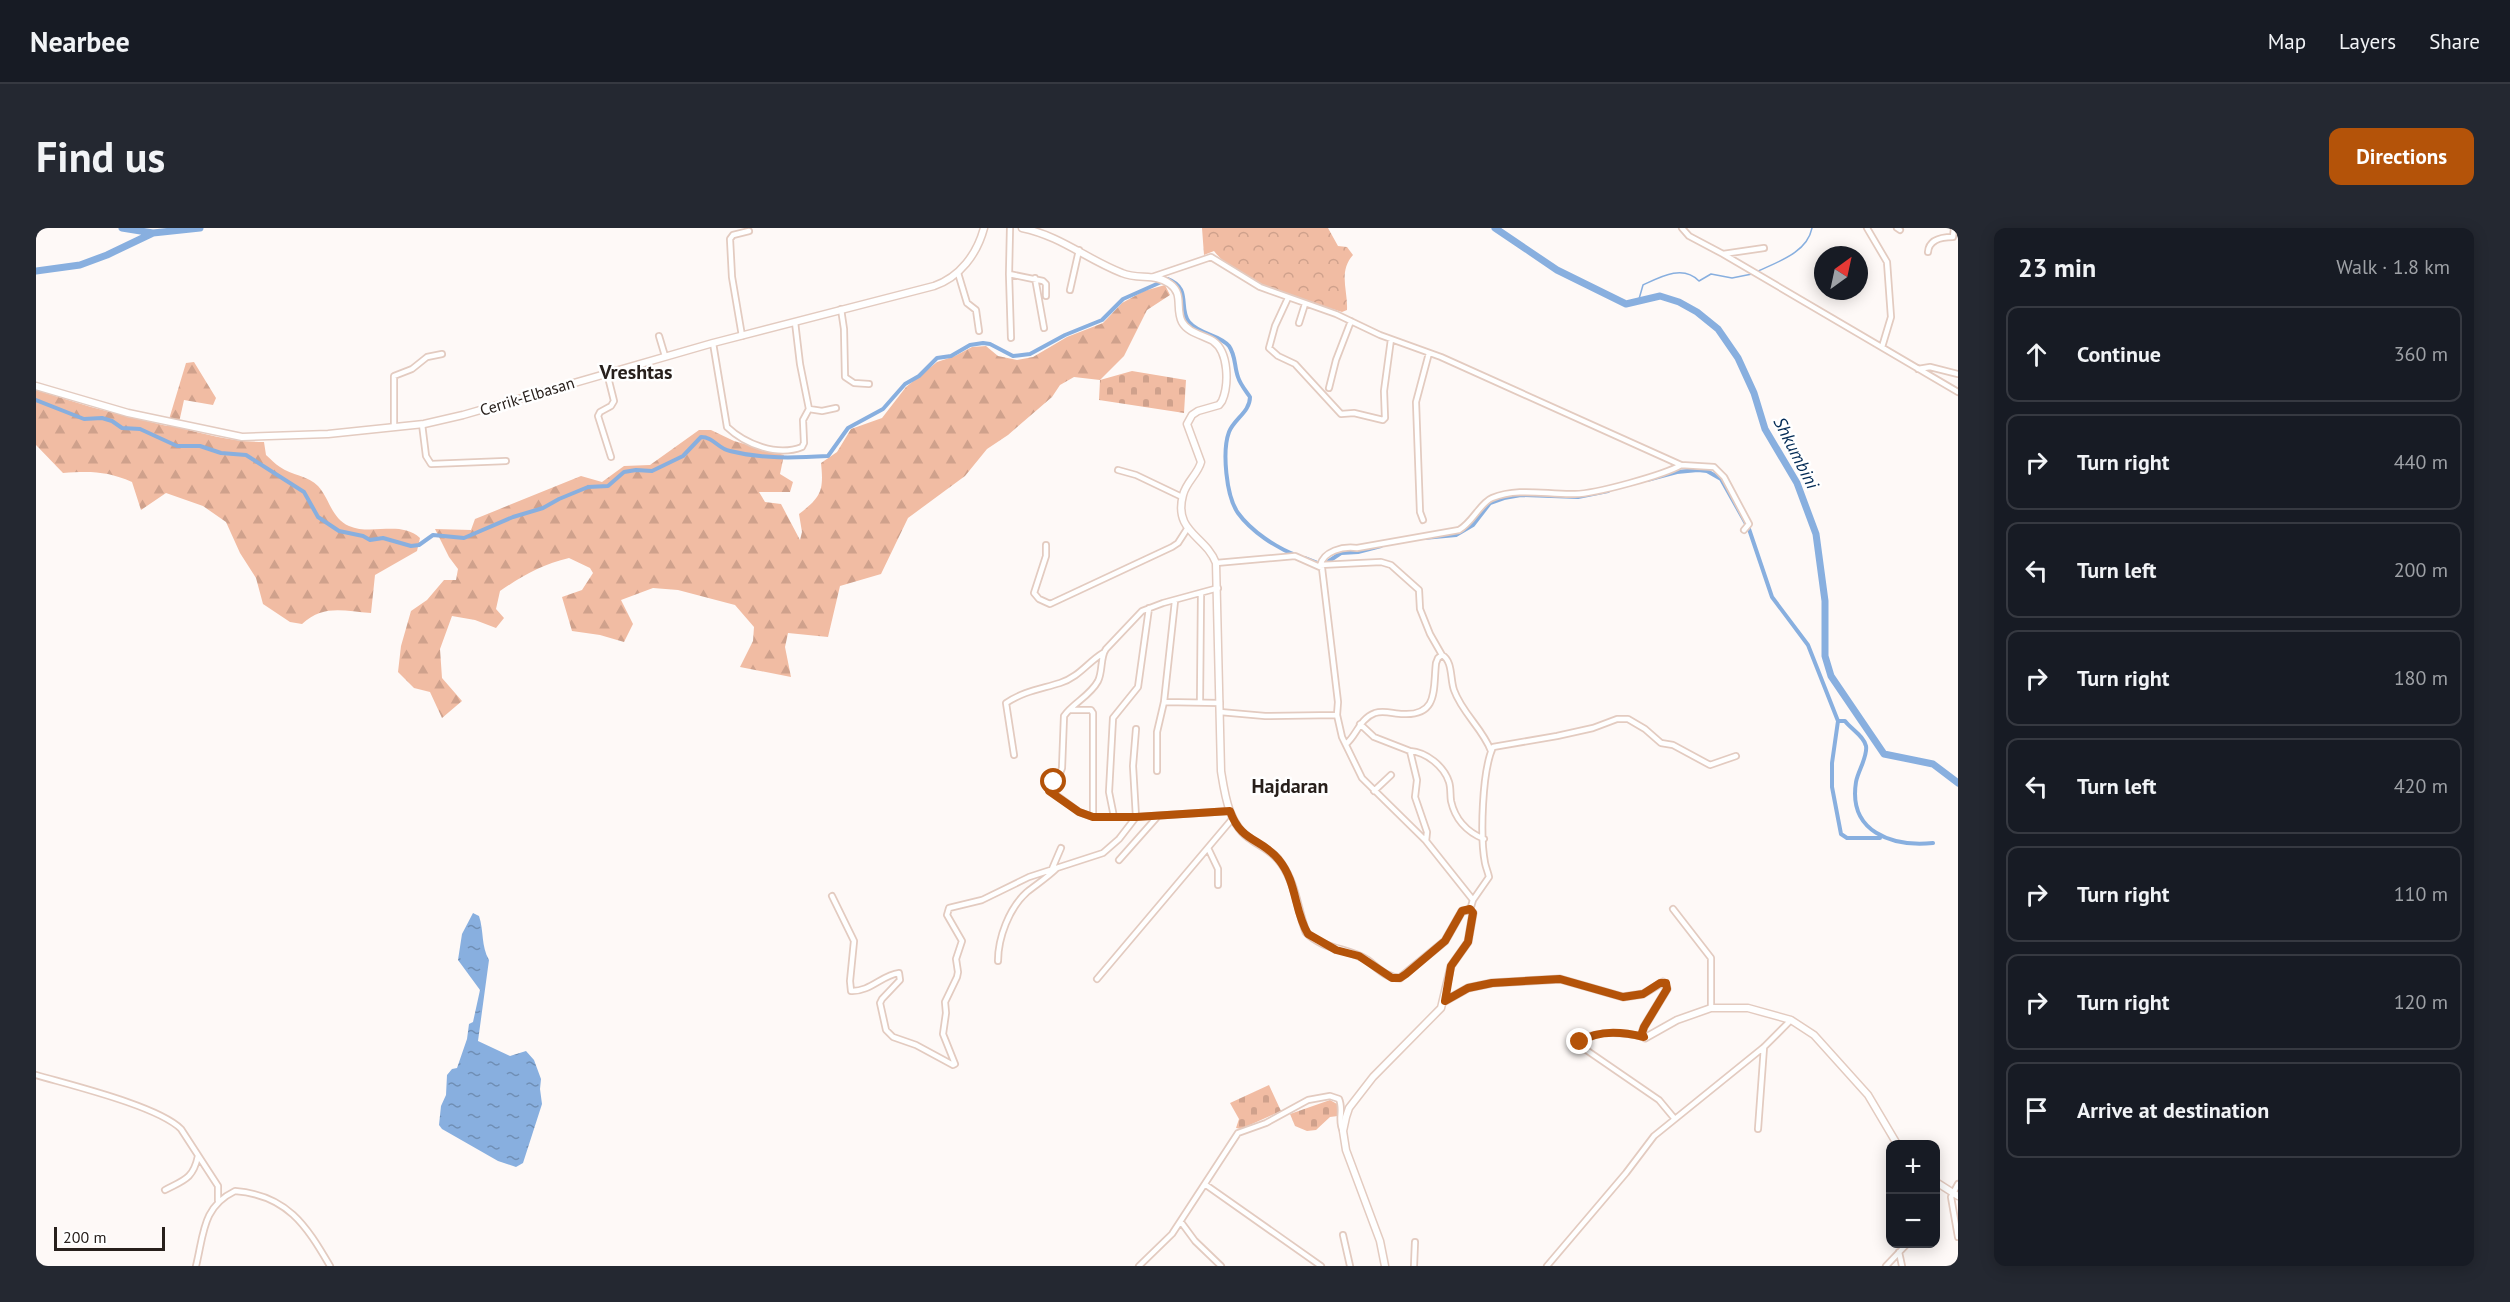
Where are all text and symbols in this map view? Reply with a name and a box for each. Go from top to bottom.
text: Nearbee [30,23,130,60]
text: Map [2268,28,2306,55]
text: Layers [2339,28,2396,55]
text: Share [2429,28,2480,55]
button: Directions [2329,128,2474,185]
text: Find us [36,129,165,184]
north arrow [1814,246,1868,300]
text: 23 min [2018,251,2096,284]
text: Walk · 1.8 km [2336,254,2450,280]
icon: ahead [2020,338,2053,371]
text: Continue [2077,340,2161,368]
text: 360 m [2394,341,2448,367]
district label: Vreshtas [599,359,672,385]
street label: Cerrik-Elbasan [477,372,577,420]
water label: Shkumbini [1769,413,1825,494]
icon: right [2020,446,2053,479]
text: Turn right [2077,448,2169,476]
text: 440 m [2394,449,2448,475]
icon: left [2020,554,2053,587]
text: Turn left [2077,556,2157,584]
text: 200 m [2394,557,2448,583]
icon: right [2020,662,2053,695]
text: Turn right [2077,664,2169,692]
text: 180 m [2394,665,2448,691]
route start [1040,768,1066,794]
icon: left [2020,770,2053,803]
text: Turn left [2077,772,2157,800]
district label: Hajdaran [1252,773,1328,799]
text: 420 m [2394,773,2448,799]
icon: right [2020,878,2053,911]
text: Turn right [2077,880,2169,908]
text: 110 m [2394,881,2448,907]
icon: right [2020,986,2053,1019]
text: Turn right [2077,988,2169,1016]
text: 120 m [2394,989,2448,1015]
route end [1566,1028,1592,1054]
icon: arrive [2020,1094,2053,1127]
text: Arrive at destination [2077,1096,2269,1124]
map controls [1886,1140,1940,1248]
button: + [1886,1140,1940,1194]
button: − [1886,1194,1940,1248]
scale bar [54,1224,165,1252]
text: 200 m [63,1227,106,1247]

